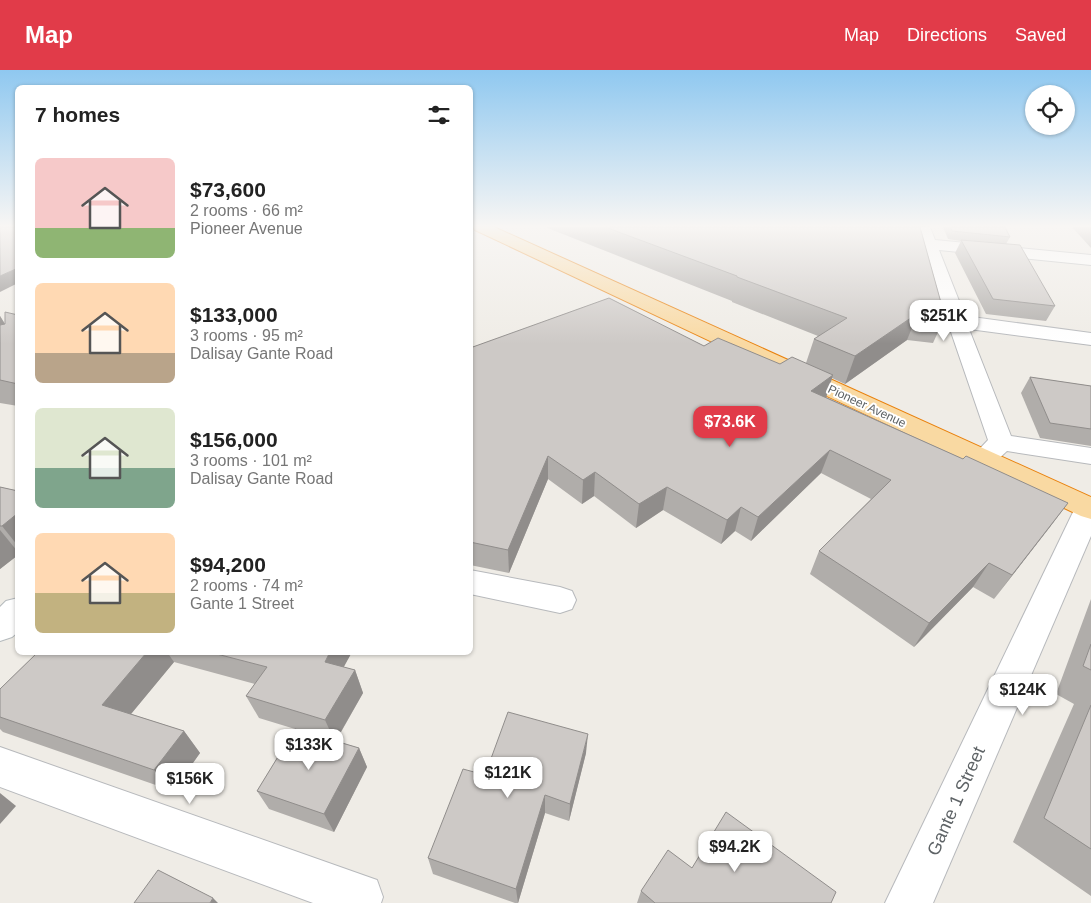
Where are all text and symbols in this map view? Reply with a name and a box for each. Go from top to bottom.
text: Map [25,21,73,48]
text: Map [844,25,879,45]
text: Directions [907,25,987,45]
text: Saved [1015,25,1066,45]
map controls [1025,85,1075,135]
button: locate [1025,85,1075,135]
icon: filters [425,101,453,129]
text: 7 homes [35,103,120,126]
icon: home [75,178,135,238]
text: $73,600 [190,178,266,201]
text: 2 rooms · 66 m² [190,202,303,219]
text: Pioneer Avenue [190,220,303,237]
pin: $251K [909,300,979,342]
icon: home [75,303,135,363]
text: $133,000 [190,303,278,326]
text: $251K [920,307,968,324]
text: 3 rooms · 95 m² [190,327,303,344]
text: Dalisay Gante Road [190,345,333,362]
street label: Pioneer Avenue [826,382,909,430]
pin: $73.6K [689,406,771,448]
text: $73.6K [704,413,756,430]
icon: home [75,428,135,488]
text: $156,000 [190,428,278,451]
text: 3 rooms · 101 m² [190,452,312,469]
text: Dalisay Gante Road [190,470,333,487]
icon: home [75,553,135,613]
text: $94,200 [190,553,266,576]
text: 2 rooms · 74 m² [190,577,303,594]
text: Gante 1 Street [190,595,294,612]
pin: $124K [988,674,1058,716]
text: $124K [999,681,1047,698]
pin: $133K [274,728,344,771]
text: $133K [285,736,333,753]
street label: Gante 1 Street [923,743,989,859]
pin: $121K [473,756,543,799]
pin: $156K [155,762,225,805]
text: $121K [484,764,532,781]
text: $156K [166,770,214,787]
pin: $94.2K [694,830,776,873]
text: $94.2K [709,838,761,855]

